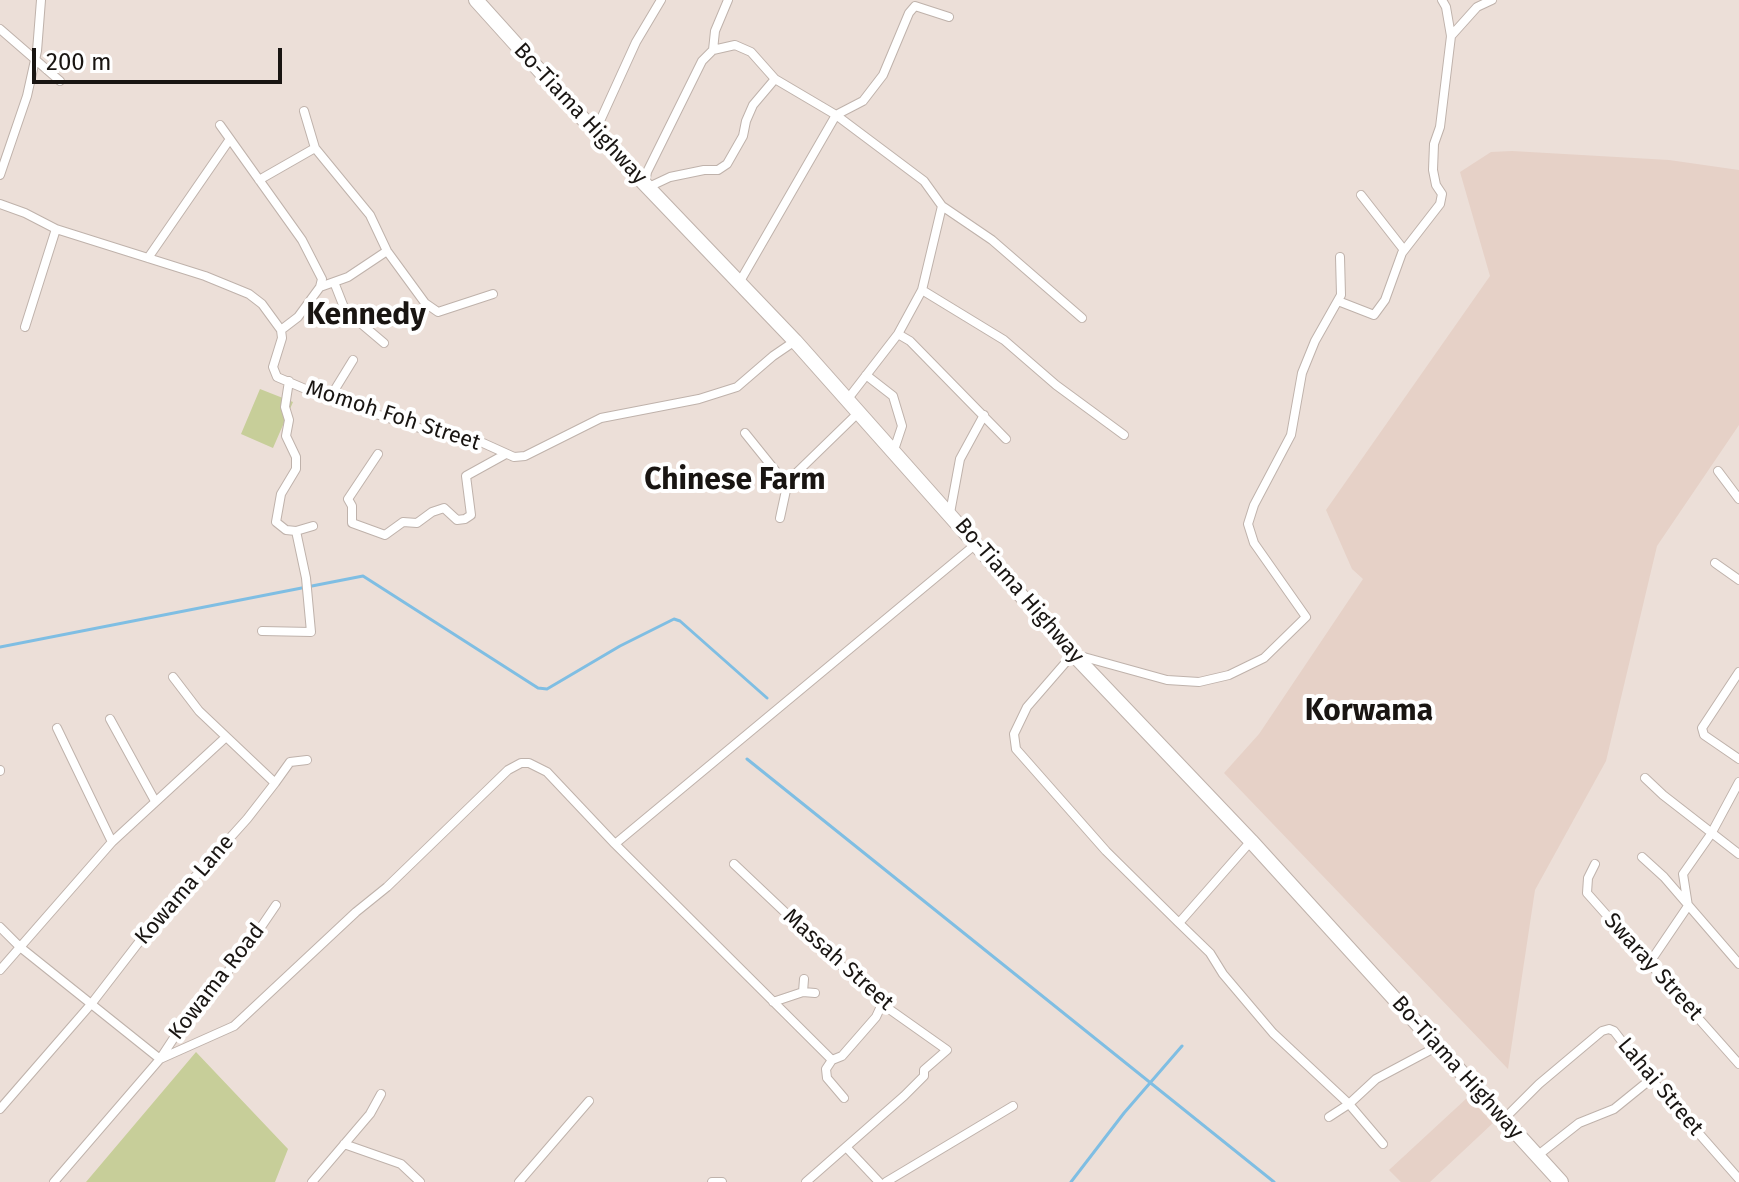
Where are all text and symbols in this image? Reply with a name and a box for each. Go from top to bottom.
scale bar [36,32,286,82]
street label: Bo-Tiama Highway [508,38,652,190]
text: 200 m [46,48,112,76]
district label: Kennedy [306,298,426,334]
street label: Momoh Foh Street [303,375,483,457]
district label: Chinese Farm [644,463,826,499]
street label: Bo-Tiama Highway [949,513,1089,669]
district label: Korwama [1305,694,1433,730]
street label: Kowama Lane [130,830,240,950]
street label: Massah Street [777,904,899,1016]
street label: Swaray Street [1598,908,1708,1026]
street label: Kowama Road [163,919,271,1045]
street label: Bo-Tiama Highway [1386,991,1528,1145]
street label: Lahai Street [1612,1033,1708,1141]

